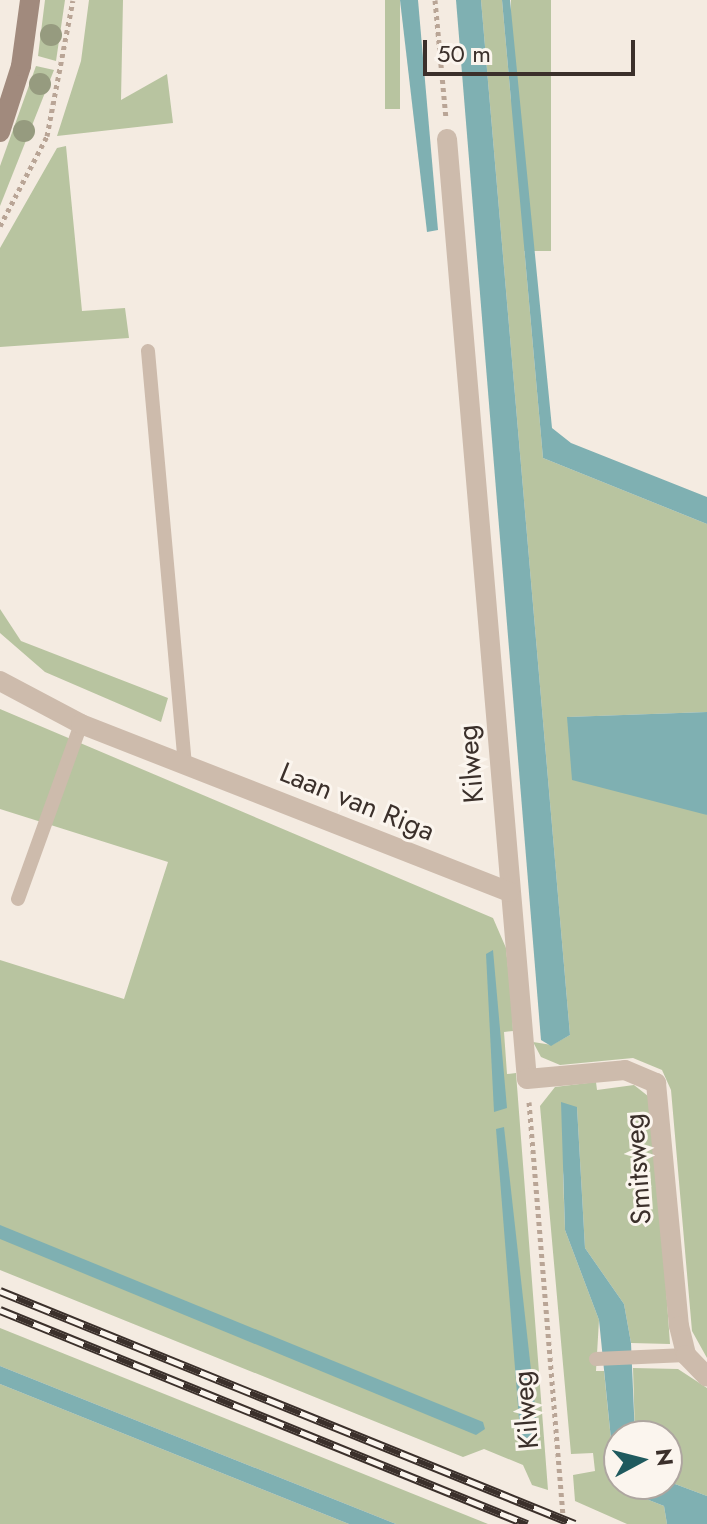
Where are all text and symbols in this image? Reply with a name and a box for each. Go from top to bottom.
scale bar [427,24,639,74]
text: 50 m [437,36,491,71]
street label: Kilweg [451,723,491,805]
street label: Laan van Riga [275,756,439,848]
street label: Smitsweg [617,1112,659,1226]
street label: Kilweg [506,1369,546,1451]
north arrow [603,1420,683,1500]
text: N [648,1447,682,1468]

